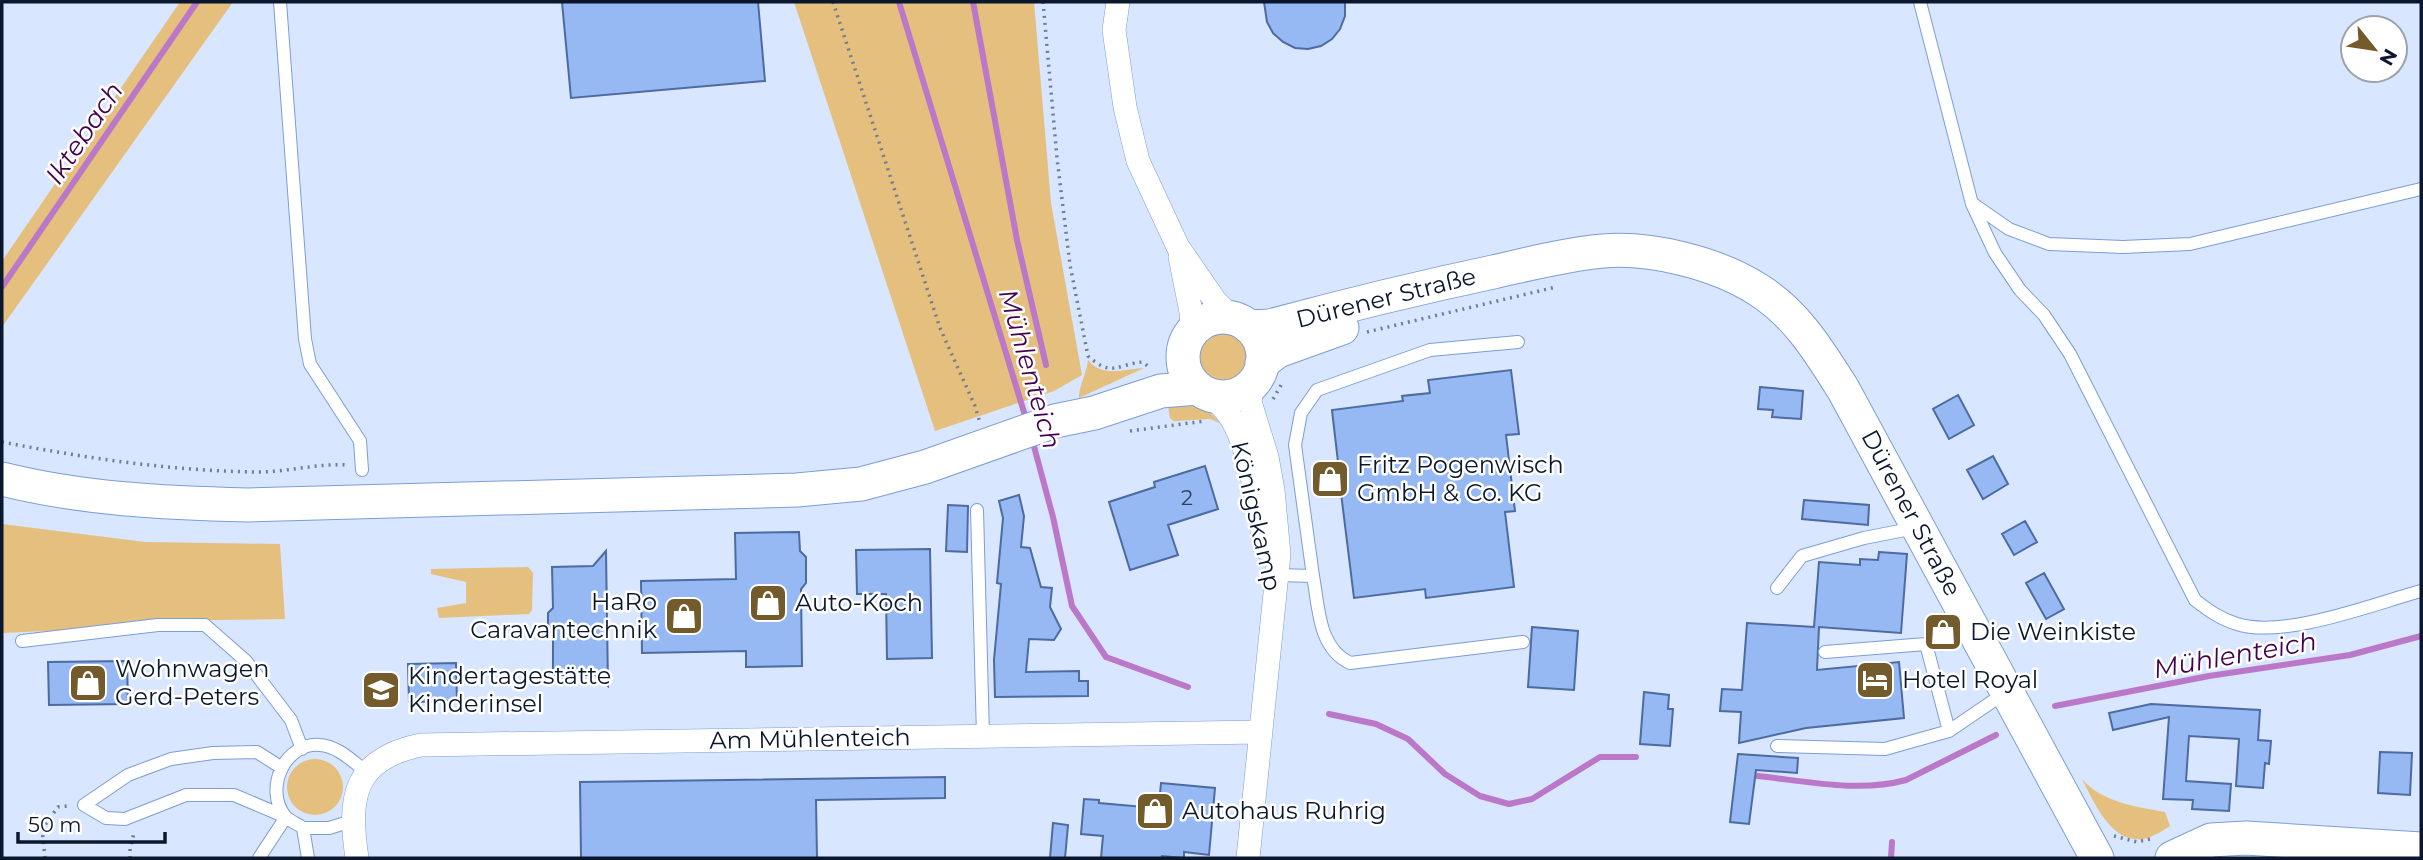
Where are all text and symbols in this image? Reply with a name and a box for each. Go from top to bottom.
north arrow [2339,14,2409,84]
text: N [2374,45,2402,70]
water label: Iktebach [38,76,130,190]
street label: Dürener Straße [1293,261,1479,334]
water label: Mühlenteich [992,285,1068,453]
street label: Dürener Straße [1855,425,1967,601]
street label: Königskamp [1225,438,1288,593]
place label: Fritz Pogenwisch GmbH & Co. KG [1357,450,1564,507]
shop icon: Fritz Pogenwisch GmbH & Co. KG [1309,458,1351,500]
house number: 2 [1181,485,1193,510]
shop icon: Auto-Koch [747,582,789,624]
place label: HaRo Caravantechnik [470,587,658,644]
place label: Auto-Koch [795,588,923,617]
shop icon: HaRo Caravantechnik [663,595,705,637]
shop icon: Die Weinkiste [1922,611,1964,653]
place label: Die Weinkiste [1970,617,2136,646]
water label: Mühlenteich [2151,625,2319,685]
place label: Wohnwagen Gerd-Peters [115,654,270,711]
hotel icon: Hotel Royal [1854,659,1896,701]
place label: Kindertagestätte Kinderinsel [408,661,611,718]
shop icon: Wohnwagen Gerd-Peters [67,662,109,704]
place label: Hotel Royal [1902,665,2038,694]
school or university icon: Kindertagestätte Kinderinsel [360,669,402,711]
street label: Am Mühlenteich [709,722,911,755]
shop icon: Autohaus Ruhrig [1134,790,1176,832]
place label: Autohaus Ruhrig [1182,796,1386,825]
scale bar [18,800,164,844]
text: 50 m [28,812,82,837]

